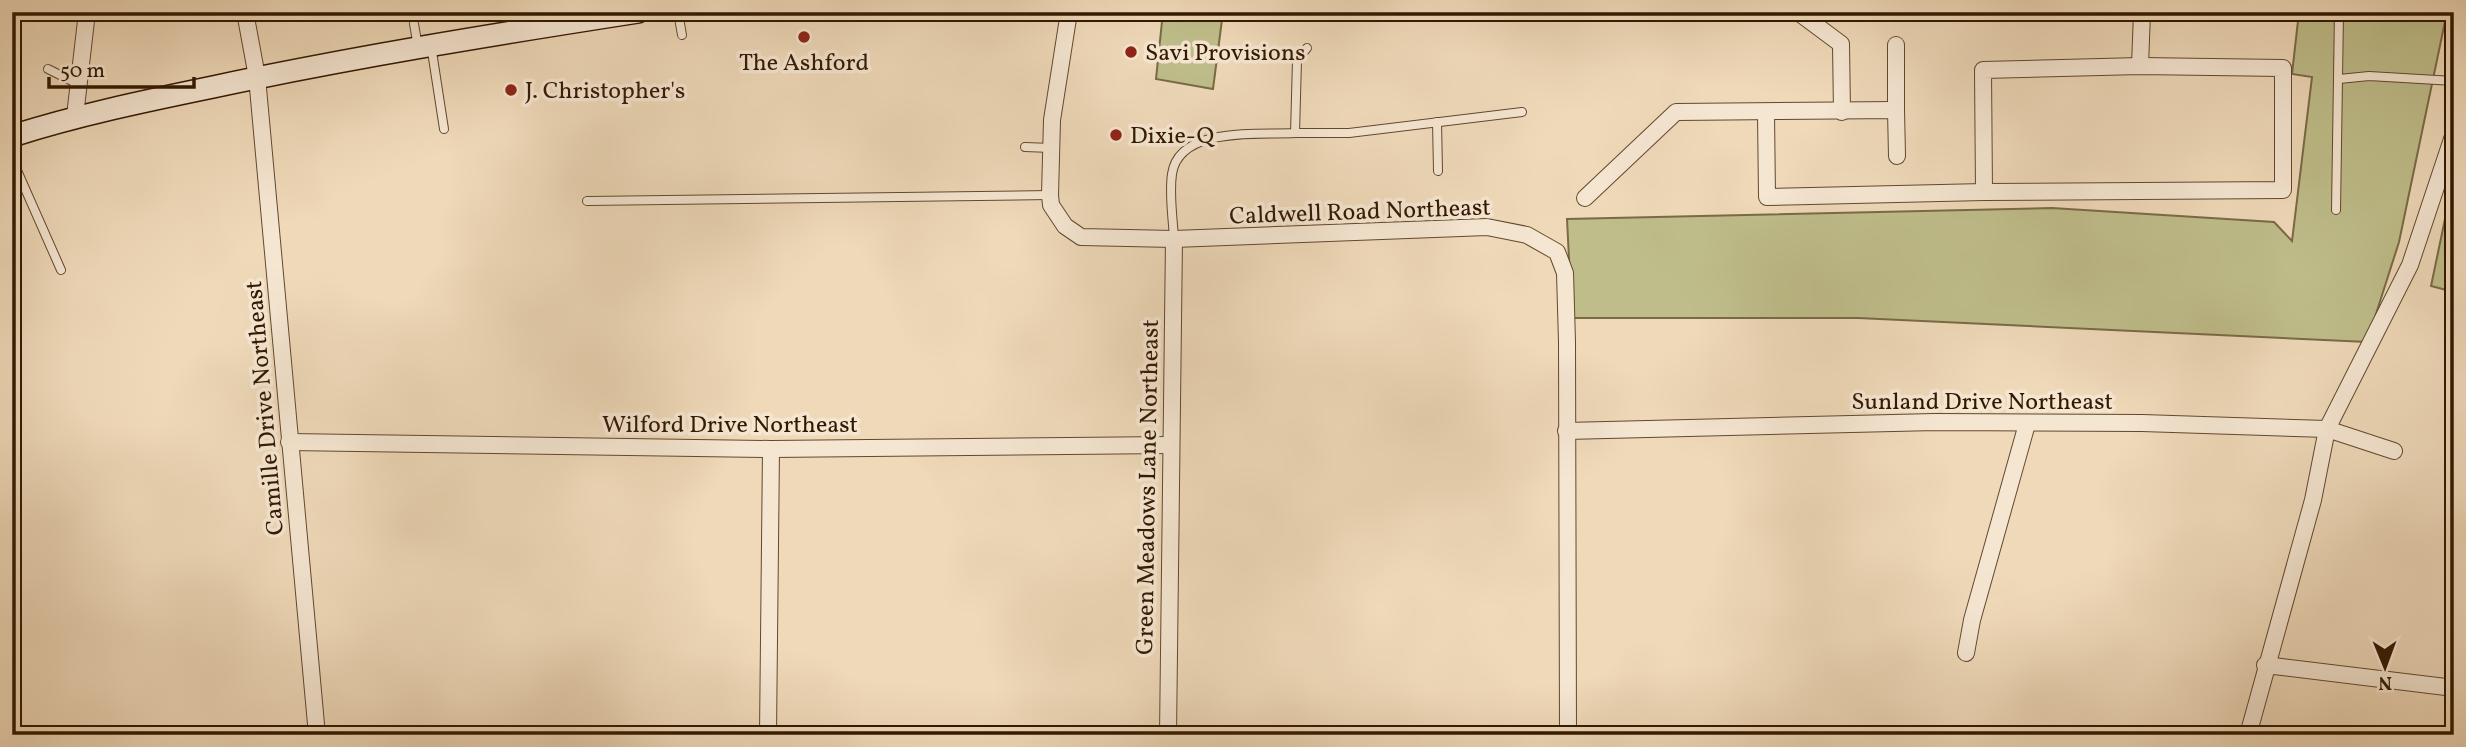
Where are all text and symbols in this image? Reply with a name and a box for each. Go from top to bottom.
marker: The Ashford [796,29,812,45]
place label: Savi Provisions [1145,37,1305,71]
marker: Savi Provisions [1123,44,1139,60]
scale bar [49,46,194,90]
place label: The Ashford [739,47,869,81]
text: 50 m [60,57,105,86]
place label: J. Christopher's [525,75,685,109]
marker: J. Christopher's [503,82,519,98]
place label: Dixie-Q [1130,120,1215,154]
marker: Dixie-Q [1108,127,1124,143]
street label: Caldwell Road Northeast [1229,191,1491,235]
street label: Camille Drive Northeast [238,279,294,537]
street label: Green Meadows Lane Northeast [1129,319,1169,655]
street label: Sunland Drive Northeast [1851,386,2113,420]
street label: Wilford Drive Northeast [602,409,858,443]
north arrow [2350,632,2420,702]
text: N [2378,669,2392,695]

